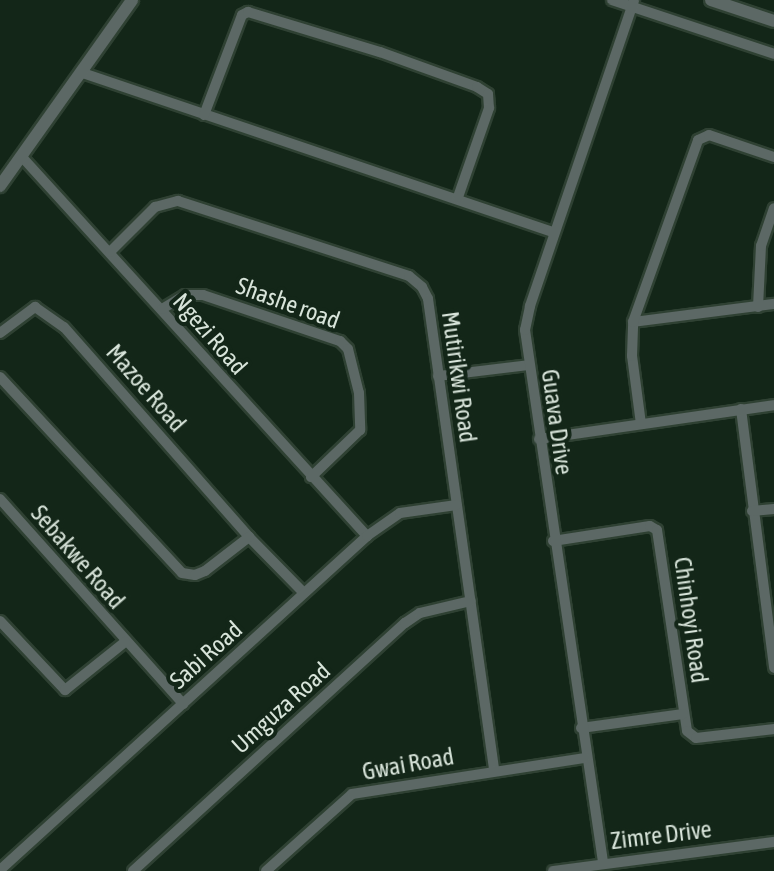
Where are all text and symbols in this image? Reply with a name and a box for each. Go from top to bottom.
street label: Shashe road [232,271,344,335]
street label: Ngezi Road [167,288,253,380]
street label: Mutirikwi Road [436,310,482,444]
street label: Mazoe Road [100,338,192,438]
street label: Guava Drive [535,367,579,477]
street label: Sebakwe Road [25,499,131,615]
street label: Chinhoyi Road [668,555,714,685]
street label: Sabi Road [164,615,248,695]
street label: Umguza Road [226,656,336,760]
street label: Gwai Road [360,742,456,786]
street label: Zimre Drive [609,815,713,855]

